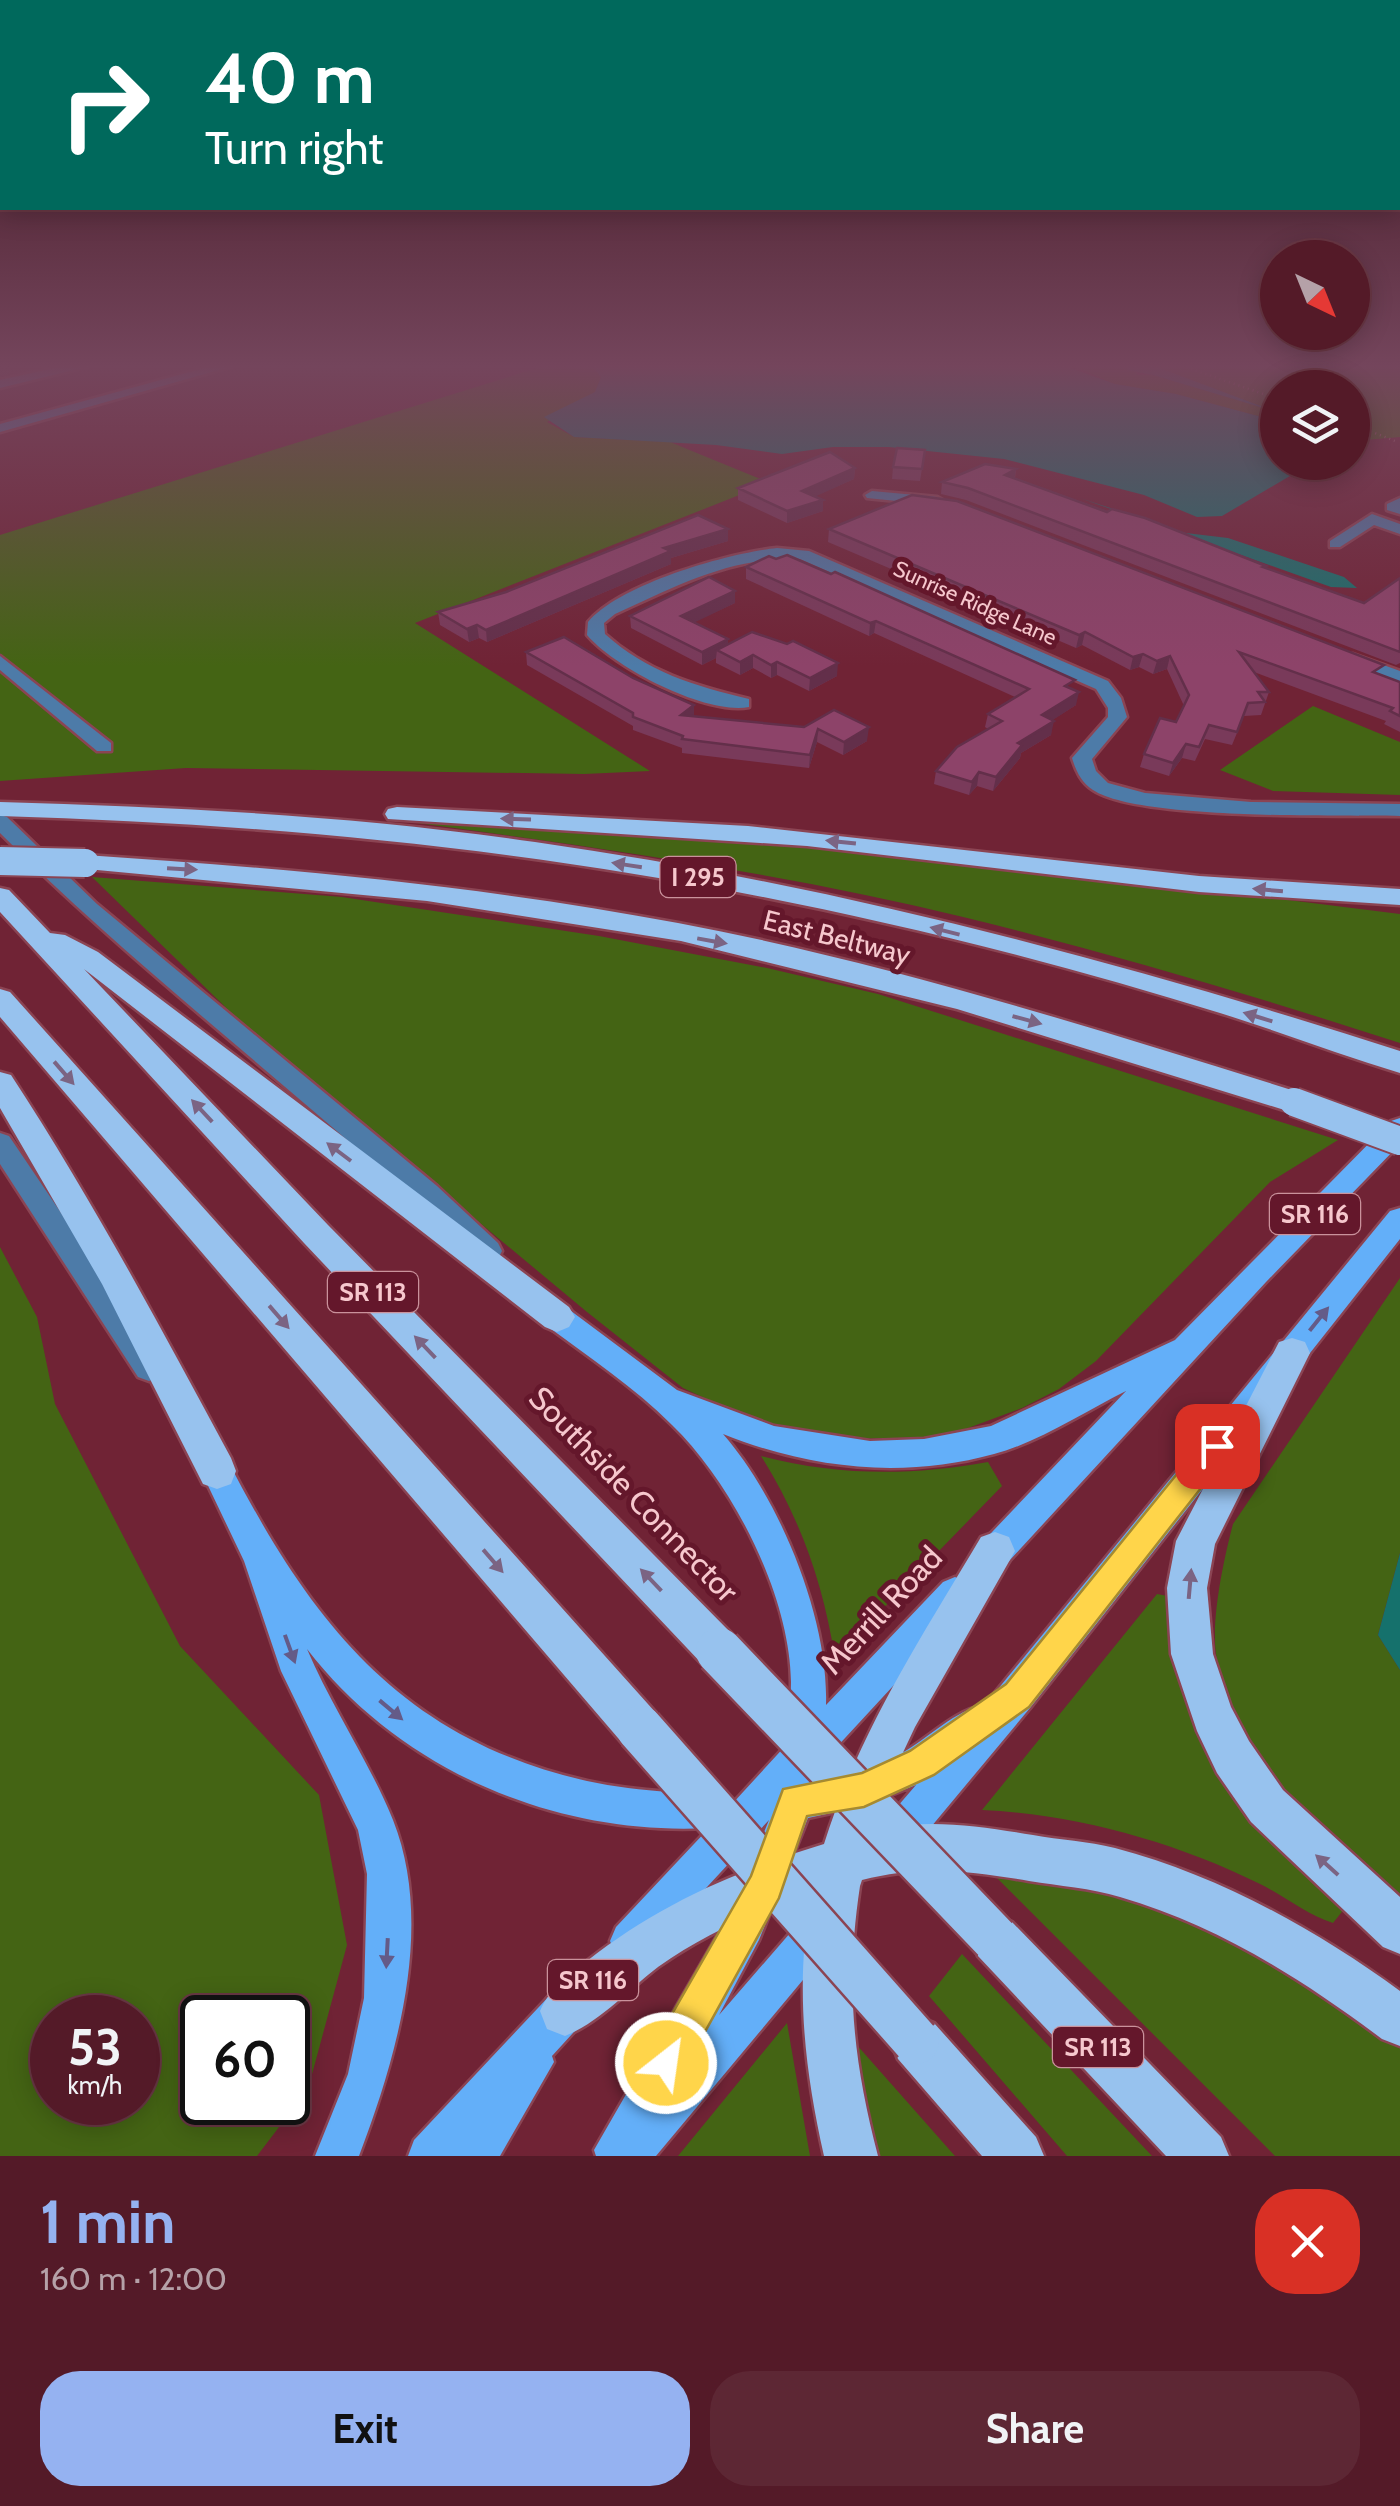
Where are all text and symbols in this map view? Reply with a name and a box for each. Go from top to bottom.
text: 40 m [205,35,374,121]
icon: right [40,40,170,170]
text: Turn right [205,121,384,175]
north arrow [1260,240,1370,350]
map controls [1260,240,1370,480]
button: layers [1260,370,1370,480]
street label: Sunrise Ridge Lane [889,555,1061,651]
one-way arrow [500,810,532,826]
one-way arrow [824,833,856,849]
one-way arrow [611,857,642,872]
road number: I 295 [660,857,736,897]
one-way arrow [166,861,198,877]
one-way arrow [1251,882,1283,898]
street label: East Beltway [760,902,914,972]
one-way arrow [929,923,960,938]
one-way arrow [696,934,728,949]
one-way arrow [1242,1009,1273,1024]
one-way arrow [1012,1013,1043,1029]
one-way arrow [53,1060,75,1085]
one-way arrow [191,1099,214,1123]
one-way arrow [326,1143,352,1163]
road number: SR 116 [1270,1194,1360,1234]
road number: SR 113 [328,1272,418,1312]
one-way arrow [267,1304,289,1329]
one-way arrow [1308,1306,1329,1332]
one-way arrow [414,1335,438,1359]
street label: Southside Connector [521,1378,747,1611]
pin [1175,1404,1260,1489]
icon: arrive [1190,1419,1245,1474]
street label: Merrill Road [812,1538,950,1682]
one-way arrow [482,1548,504,1573]
one-way arrow [1182,1568,1198,1600]
one-way arrow [640,1569,663,1593]
one-way arrow [283,1635,298,1665]
one-way arrow [378,1699,403,1721]
one-way arrow [1315,1854,1339,1877]
one-way arrow [379,1938,395,1970]
road number: SR 116 [548,1960,638,2000]
speed limit sign: 60 [180,1995,310,2125]
position arrow [614,2011,718,2115]
text: 53 [68,2017,122,2078]
road number: SR 113 [1053,2027,1143,2067]
text: km/h [68,2070,122,2100]
text: 1 min [40,2185,175,2258]
button: close [1255,2189,1360,2294]
text: 160 m · 12:00 [40,2259,227,2298]
button: Exit [40,2371,690,2486]
button: Share [710,2371,1360,2486]

